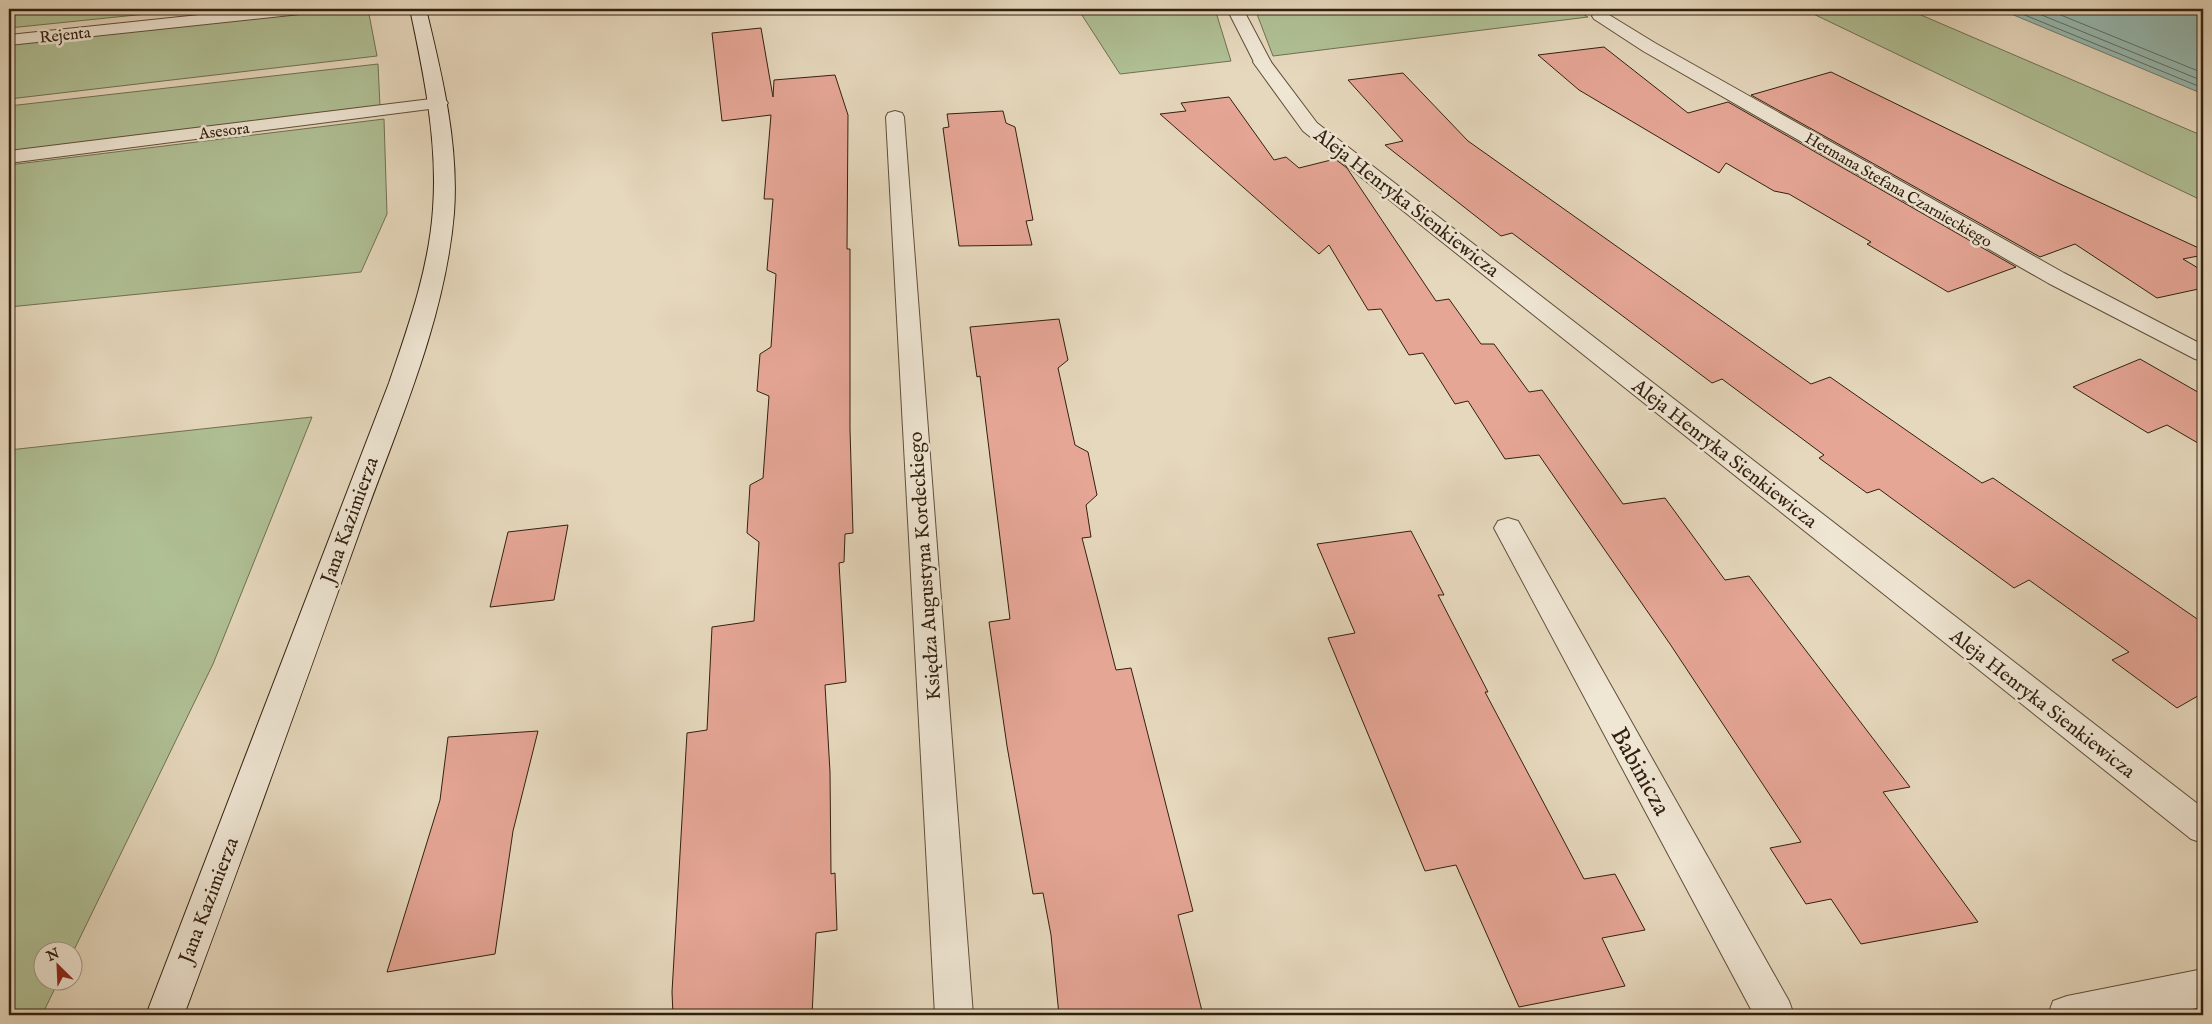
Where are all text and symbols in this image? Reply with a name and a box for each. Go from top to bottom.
street label: Rejenta [39,23,92,49]
street label: Asesora [197,119,251,145]
street label: Aleja Henryka Sienkiewicza [1308,122,1504,284]
street label: Hetmana Stefana Czarnieckiego [1801,129,1996,253]
street label: Aleja Henryka Sienkiewicza [1626,373,1822,535]
street label: Księdza Augustyna Kordeckiego [904,431,947,701]
street label: Jana Kazimierza [315,454,385,589]
street label: Aleja Henryka Sienkiewicza [1944,623,2140,785]
street label: Babinicza [1603,722,1677,822]
street label: Jana Kazimierza [173,834,245,969]
north arrow [32,942,82,992]
text: N [43,944,62,966]

